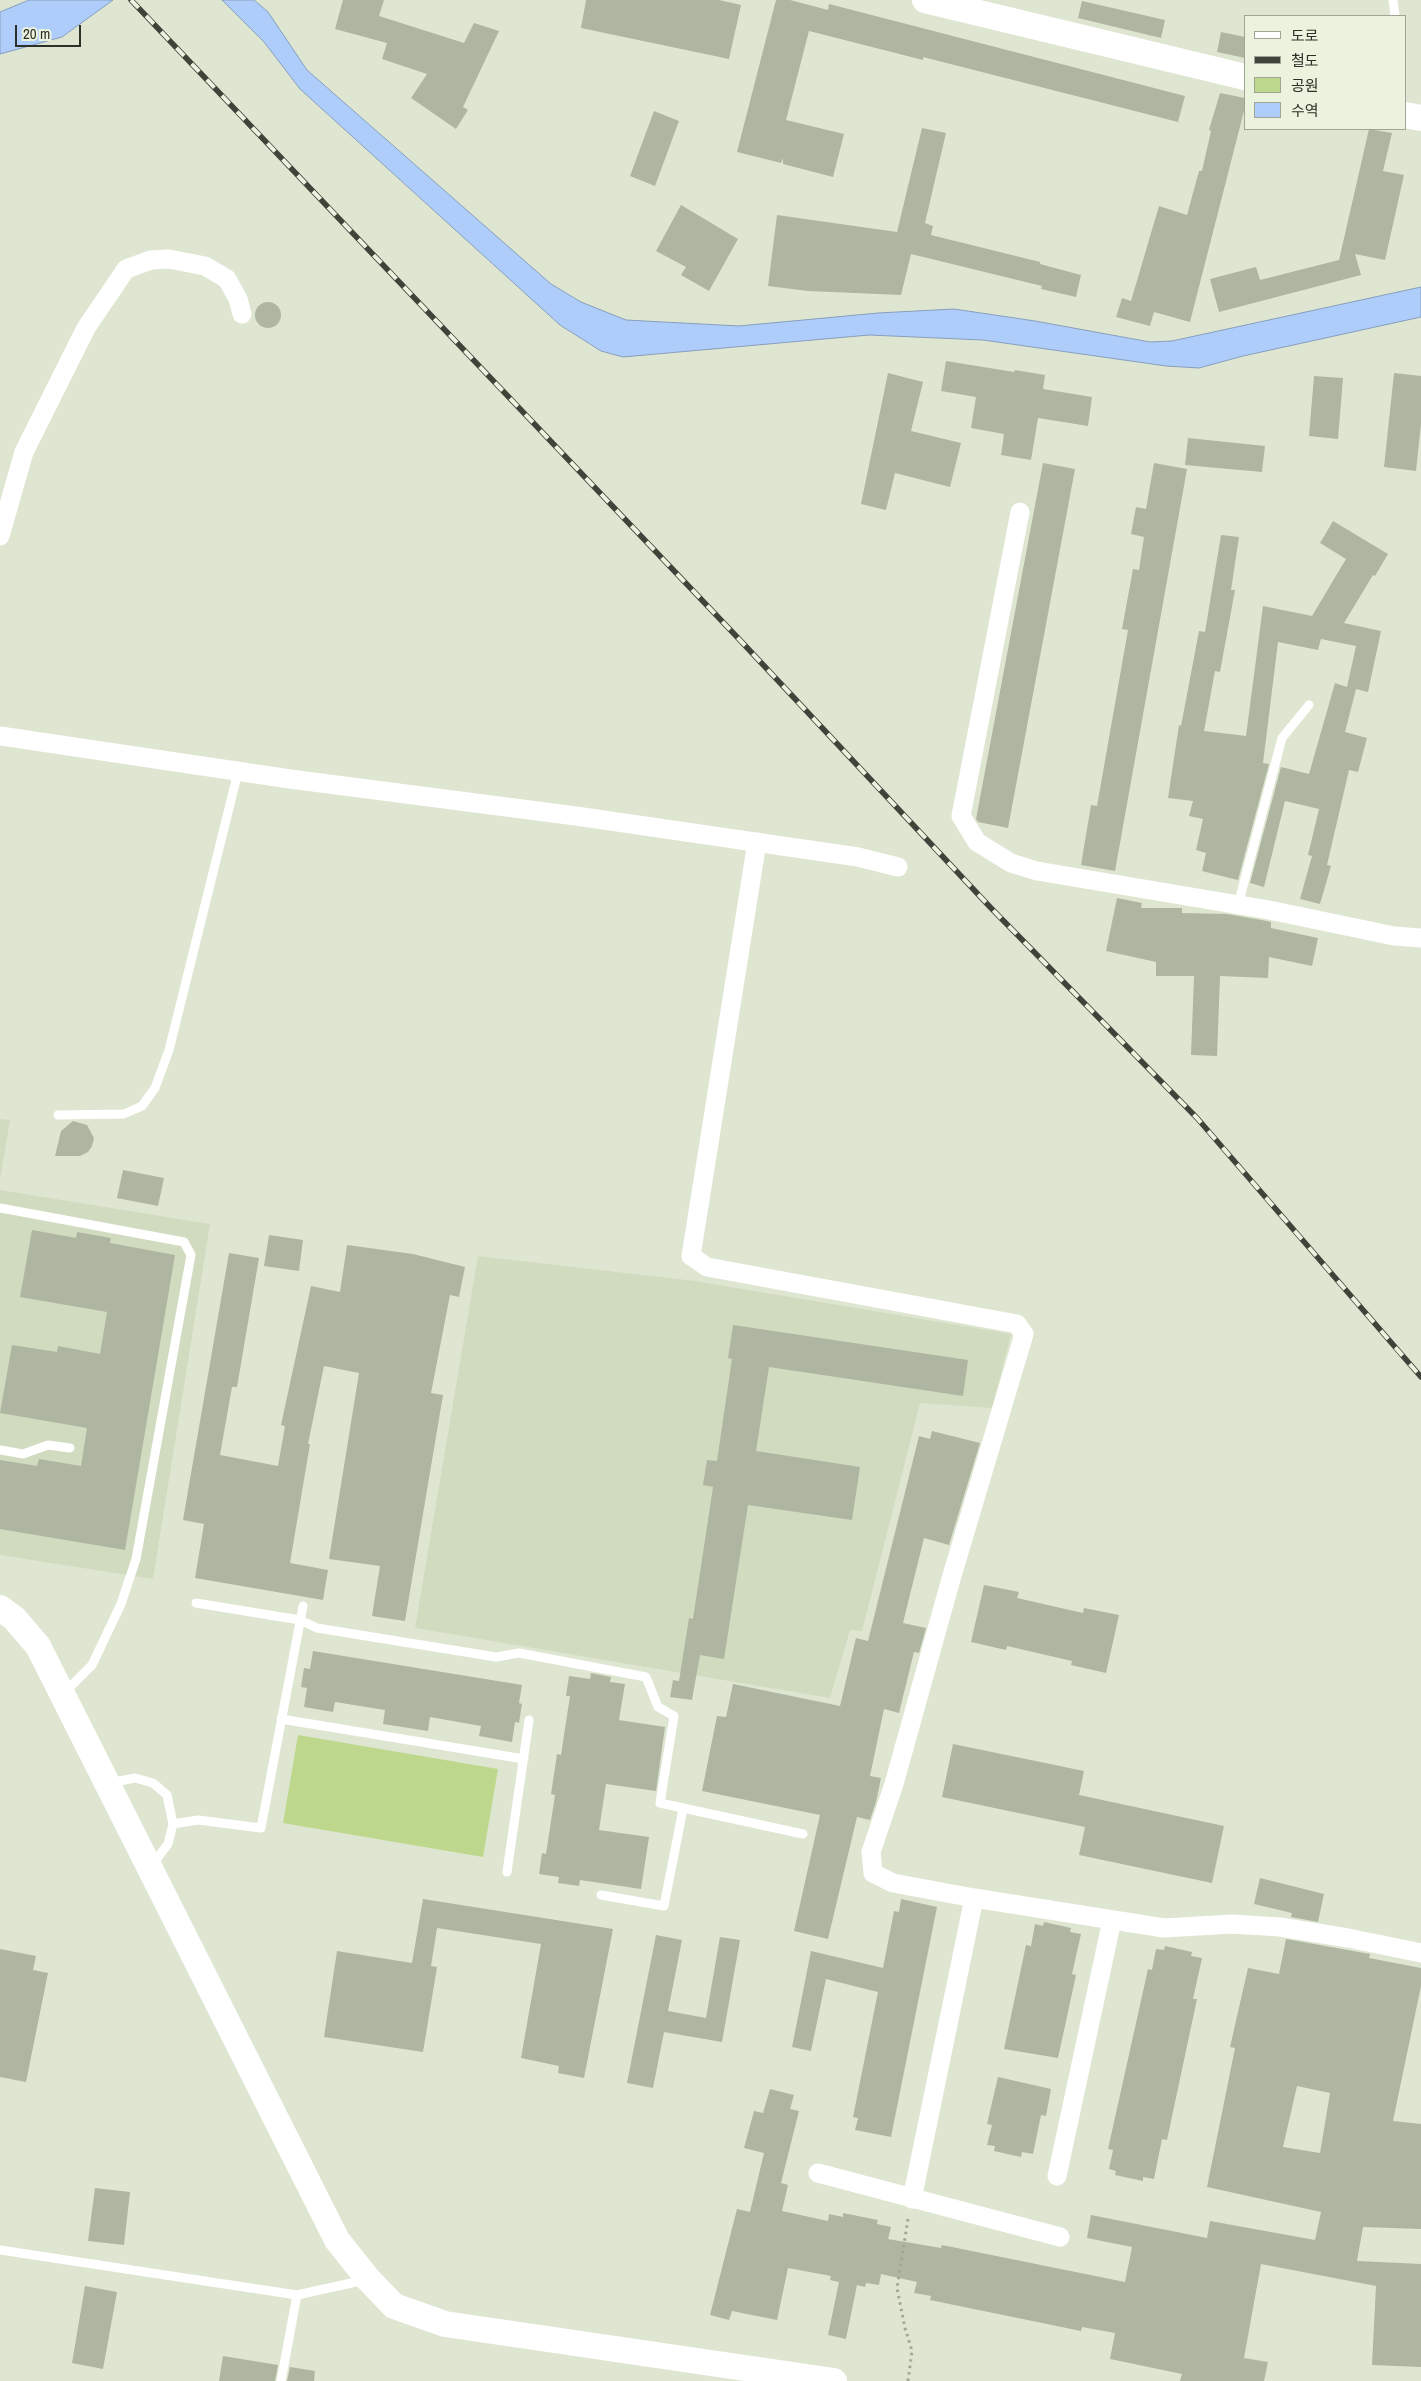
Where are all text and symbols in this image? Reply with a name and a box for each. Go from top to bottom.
scale bar [18,15,84,47]
legend [1244,15,1406,130]
text: 20 m [23,23,50,44]
text: 도로 [1291,25,1319,46]
text: 철도 [1291,50,1319,71]
text: 공원 [1291,75,1319,96]
text: 수역 [1291,100,1319,121]

